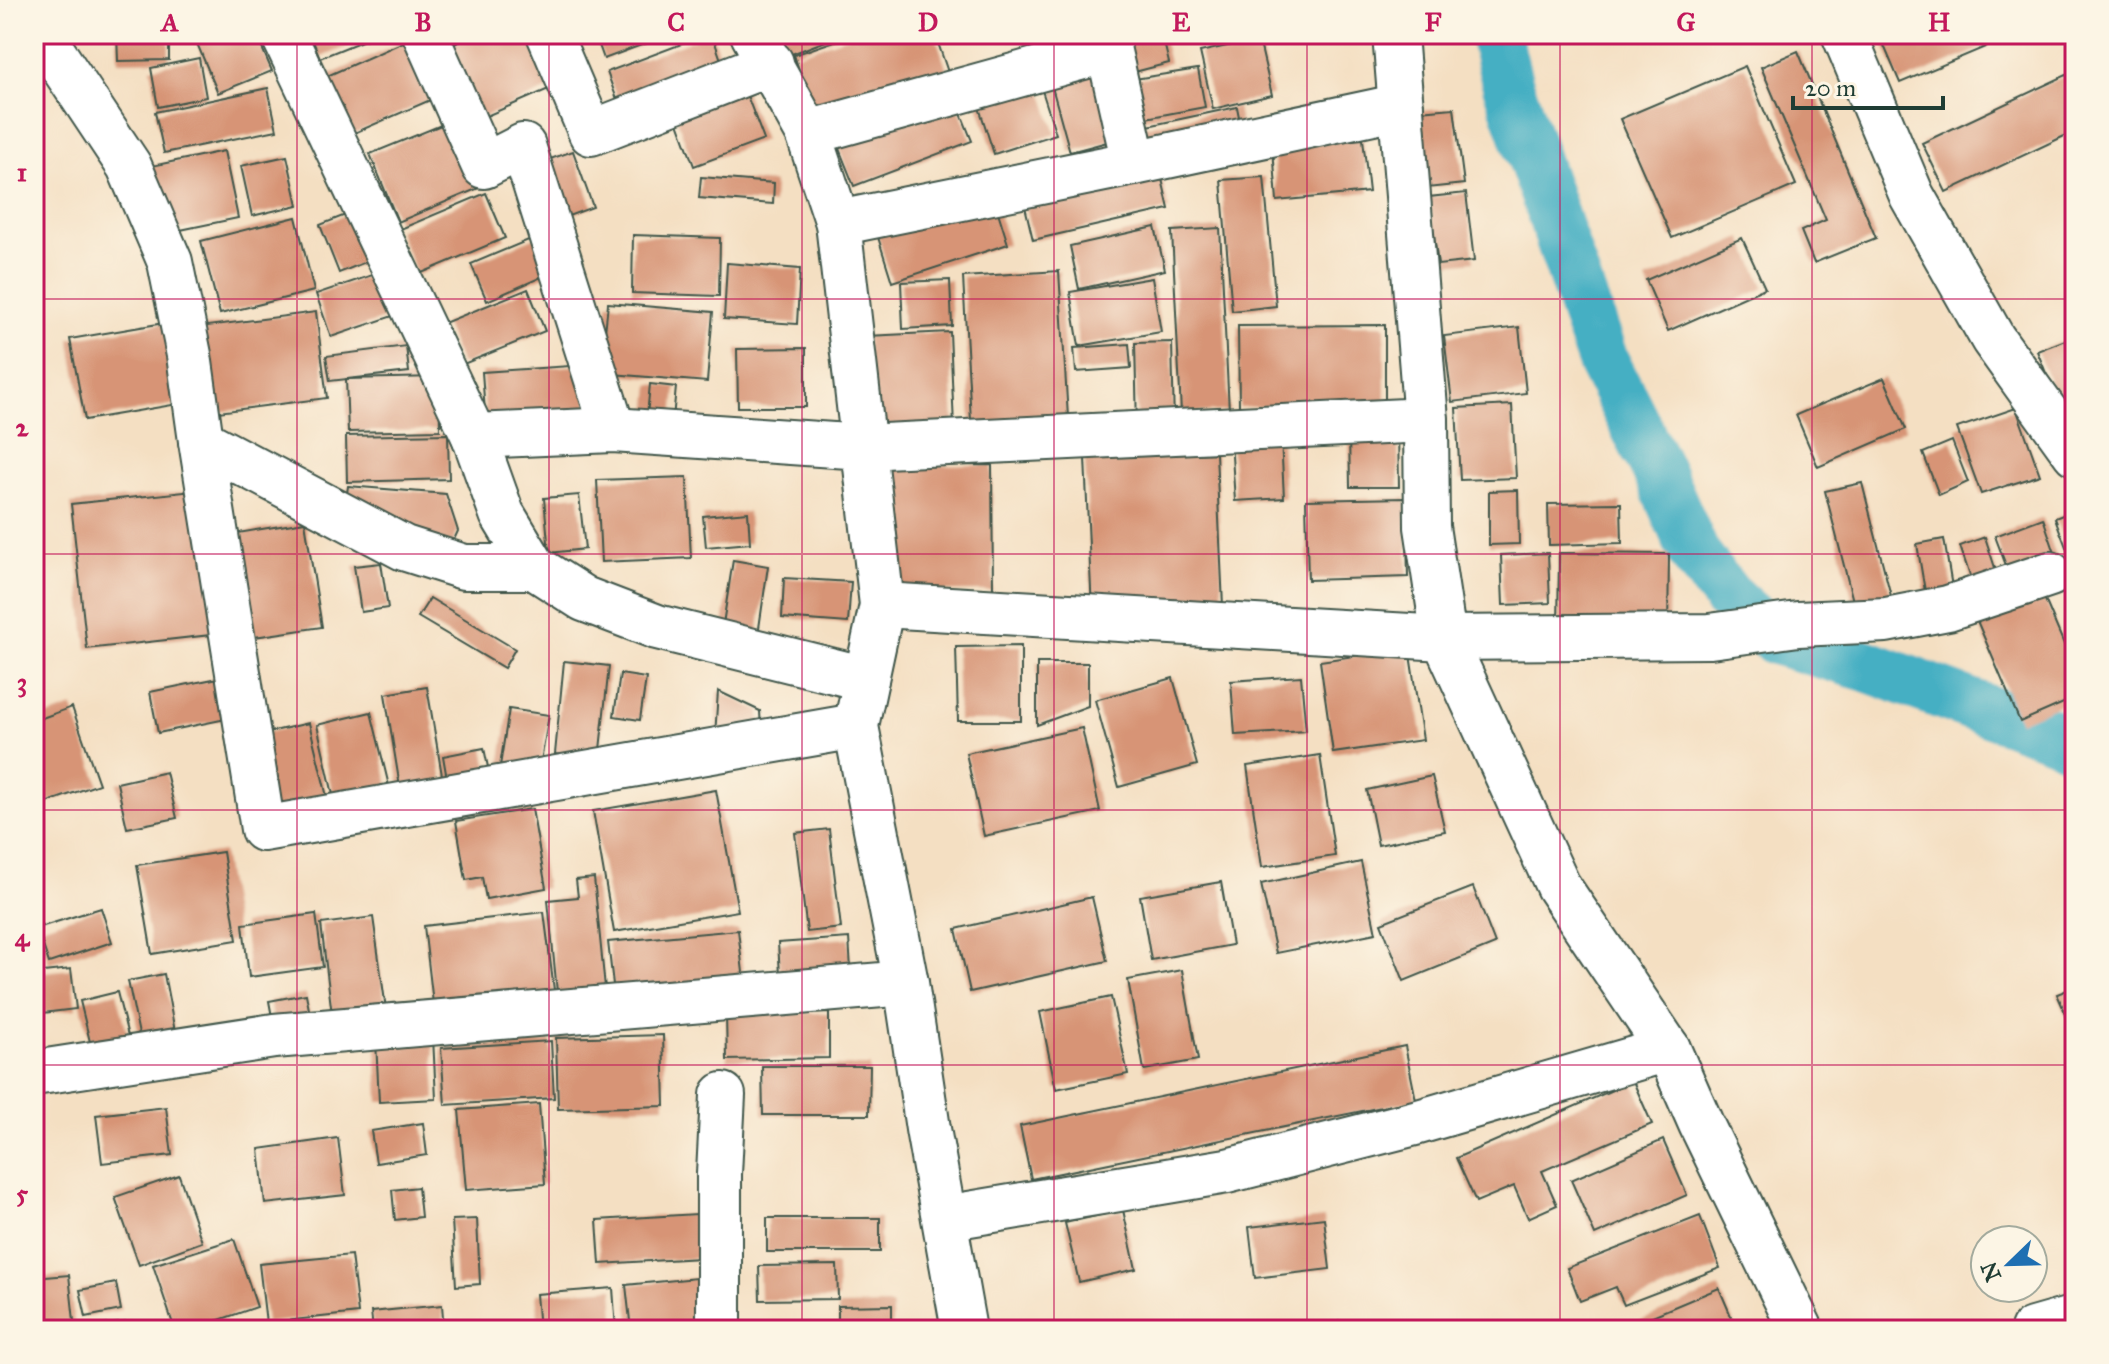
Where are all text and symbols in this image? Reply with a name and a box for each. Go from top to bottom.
text: A [159,6,179,38]
text: B [414,6,432,38]
text: C [667,6,685,38]
text: D [918,6,938,38]
text: E [1172,6,1191,38]
text: F [1425,6,1442,38]
text: G [1676,6,1696,38]
text: H [1928,6,1951,38]
scale bar [1793,60,1943,110]
text: 20 m [1805,73,1856,103]
text: 1 [17,156,27,188]
text: 2 [16,411,30,443]
text: 3 [17,666,27,698]
text: 4 [15,921,31,953]
text: 5 [16,1177,29,1209]
north arrow [1969,1224,2049,1304]
text: N [1975,1257,2007,1285]

